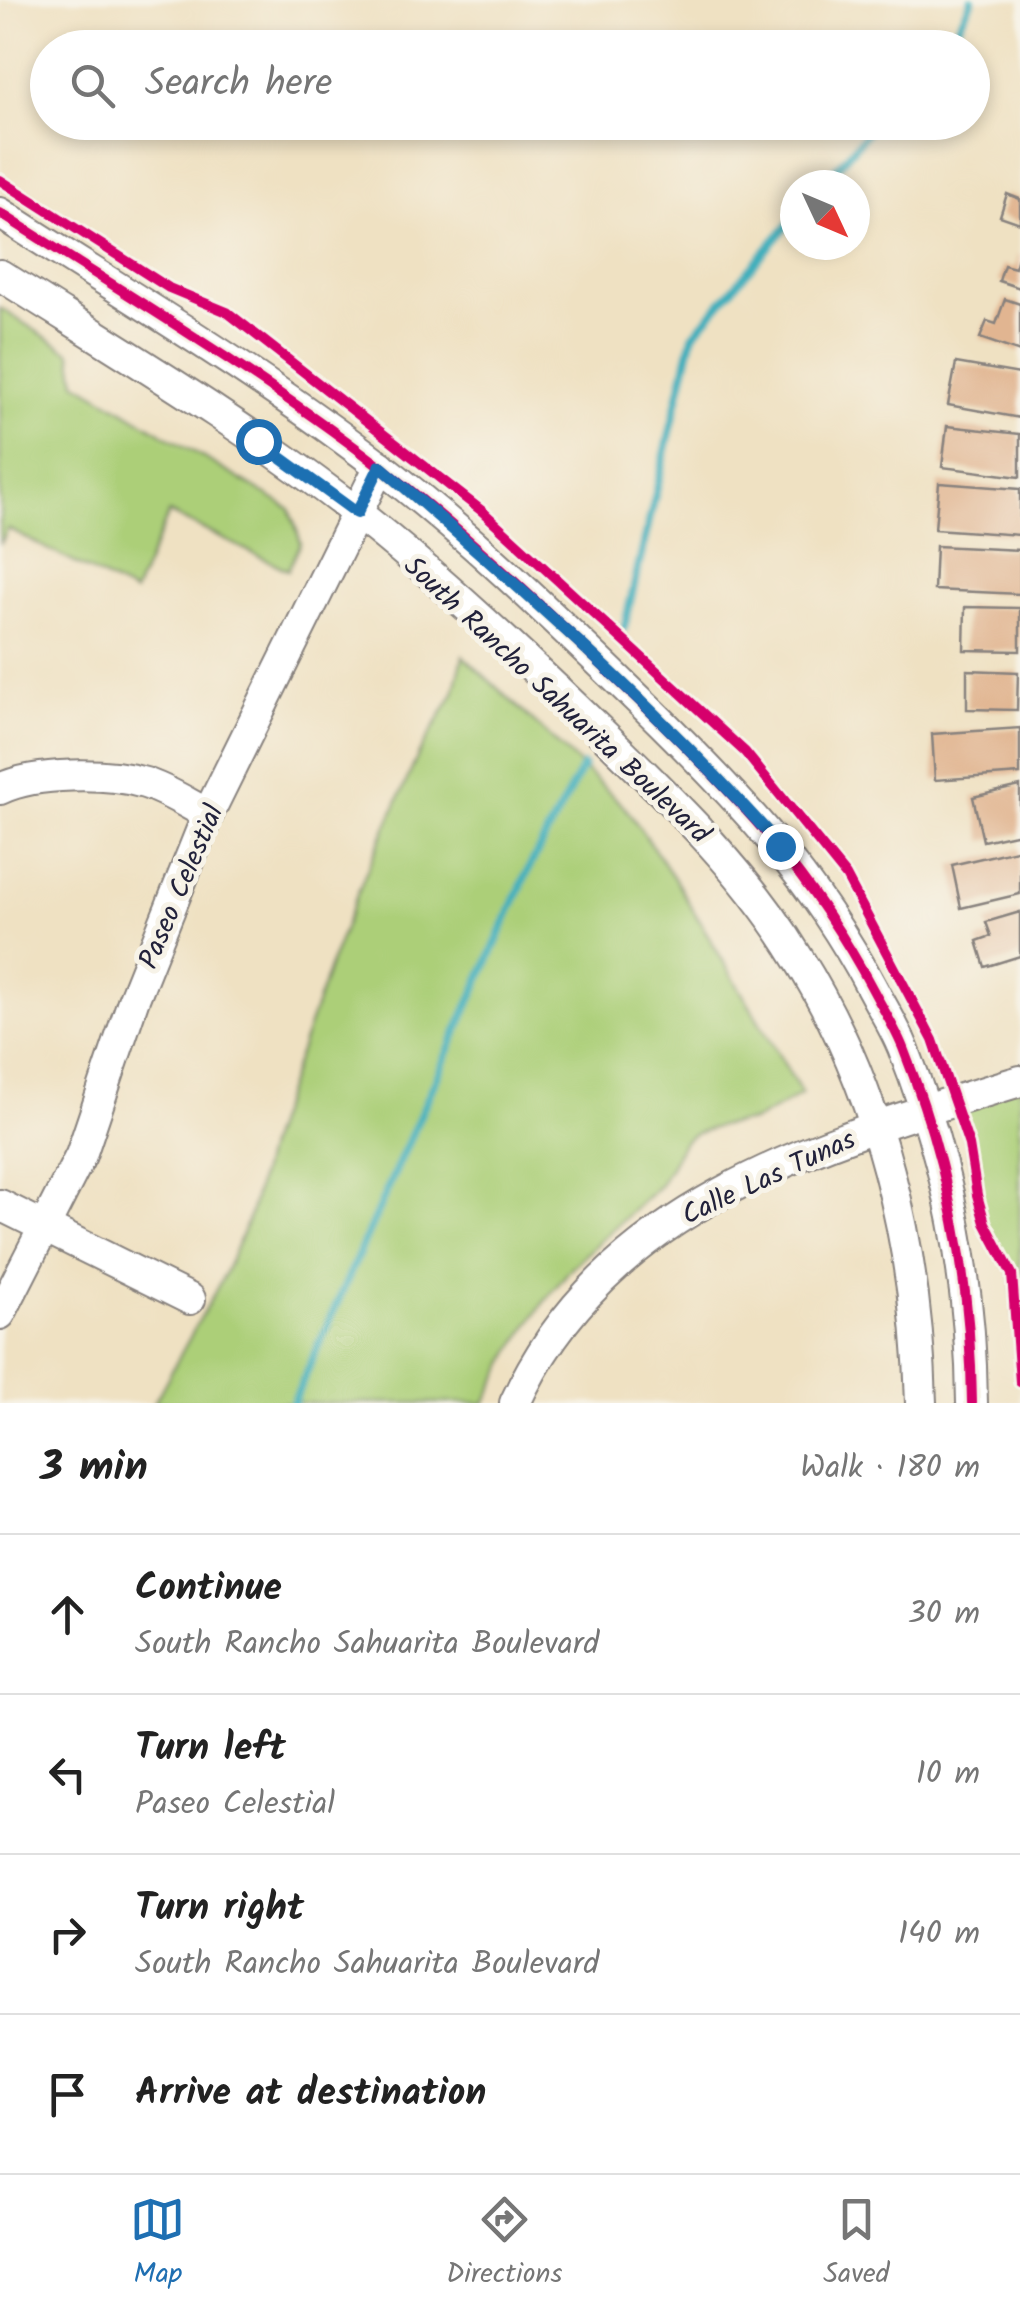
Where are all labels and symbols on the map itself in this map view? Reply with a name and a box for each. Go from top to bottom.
north arrow [780,170,870,260]
route start [236,419,282,465]
street label: South Rancho Sahuarita Boulevard [392,546,721,857]
street label: Paseo Celestial [127,798,237,976]
route end [758,824,804,870]
street label: Calle Las Tunas [675,1118,864,1238]

